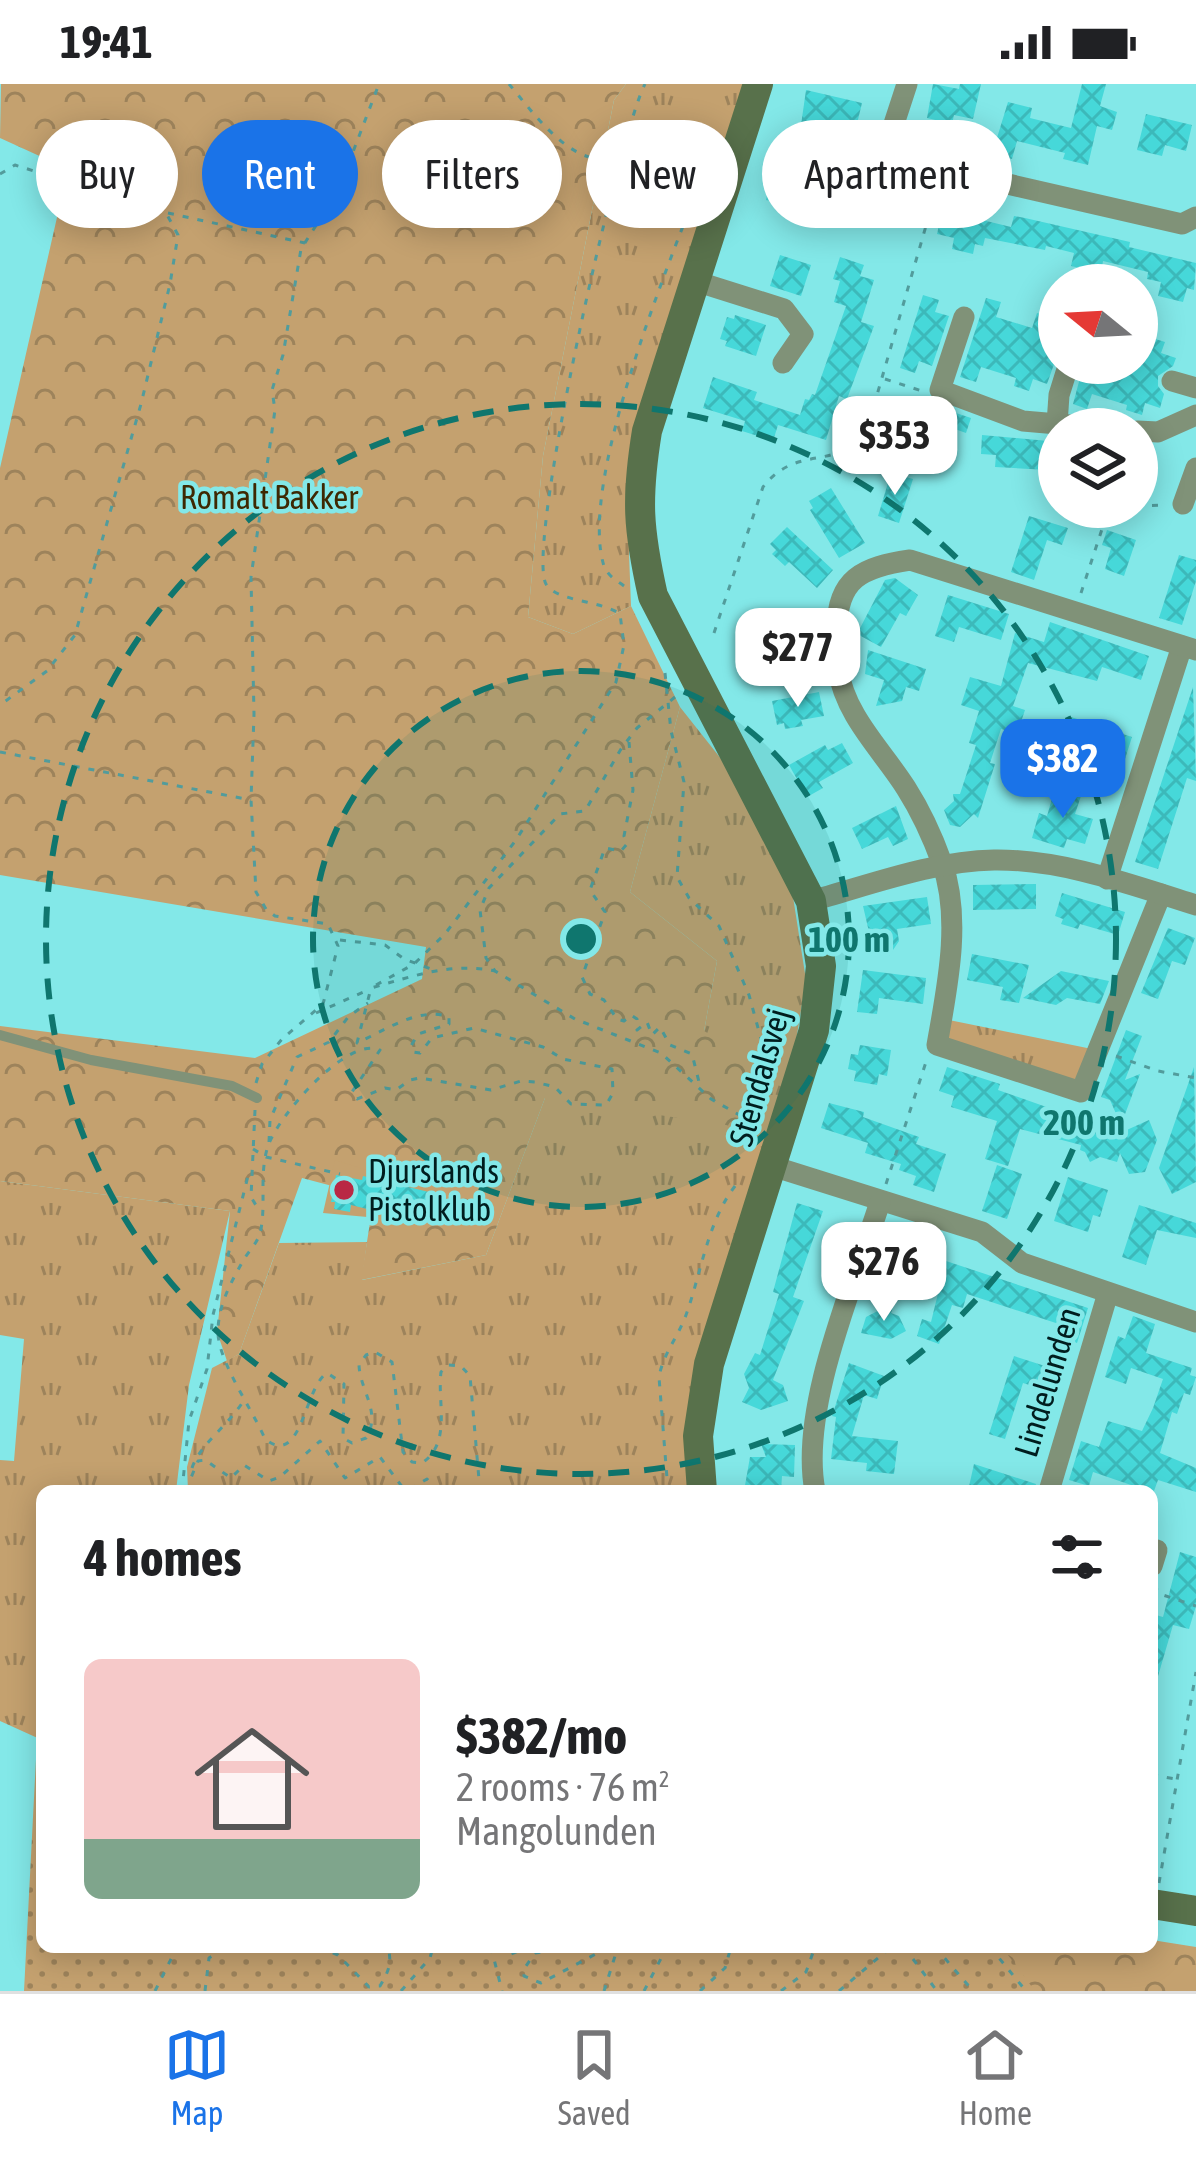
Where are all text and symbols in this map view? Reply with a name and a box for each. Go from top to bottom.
text: 19:41 [60,16,153,68]
chip: Buy [36,120,178,228]
chip: Rent [202,120,358,228]
chip: Filters [382,120,562,228]
chip: New [586,120,738,228]
chip: Apartment [762,120,1012,228]
north arrow [1038,264,1158,384]
map controls [1038,264,1158,528]
pin: $353 [824,396,966,498]
button: layers [1038,408,1158,528]
text: $353 [859,413,931,457]
park label: Romalt Bakker [180,478,359,516]
pin: $277 [727,608,869,710]
text: $277 [762,625,834,669]
pin: $382 [992,719,1134,821]
text: $382 [1027,736,1099,780]
centre of rings [560,918,602,960]
text: 100 m [808,918,890,960]
street label: Stendalsvej [721,1004,797,1150]
text: 200 m [1043,1101,1125,1143]
place label: Djurslands Pistolklub [368,1152,499,1228]
marker: Djurslands Pistolklub [331,1177,357,1203]
pin: $276 [813,1222,955,1324]
text: $276 [848,1239,920,1283]
street label: Lindelunden [1006,1303,1088,1461]
icon: filters [1044,1524,1110,1590]
text: 4 homes [84,1528,242,1587]
text: $382/mo [456,1706,627,1765]
icon: home [180,1707,324,1851]
text: 2 rooms · 76 m² [456,1765,670,1809]
text: Mangolunden [456,1809,657,1853]
tab: Map [164,2022,230,2132]
tab: Saved [558,2022,631,2132]
tab: Home [959,2022,1032,2132]

